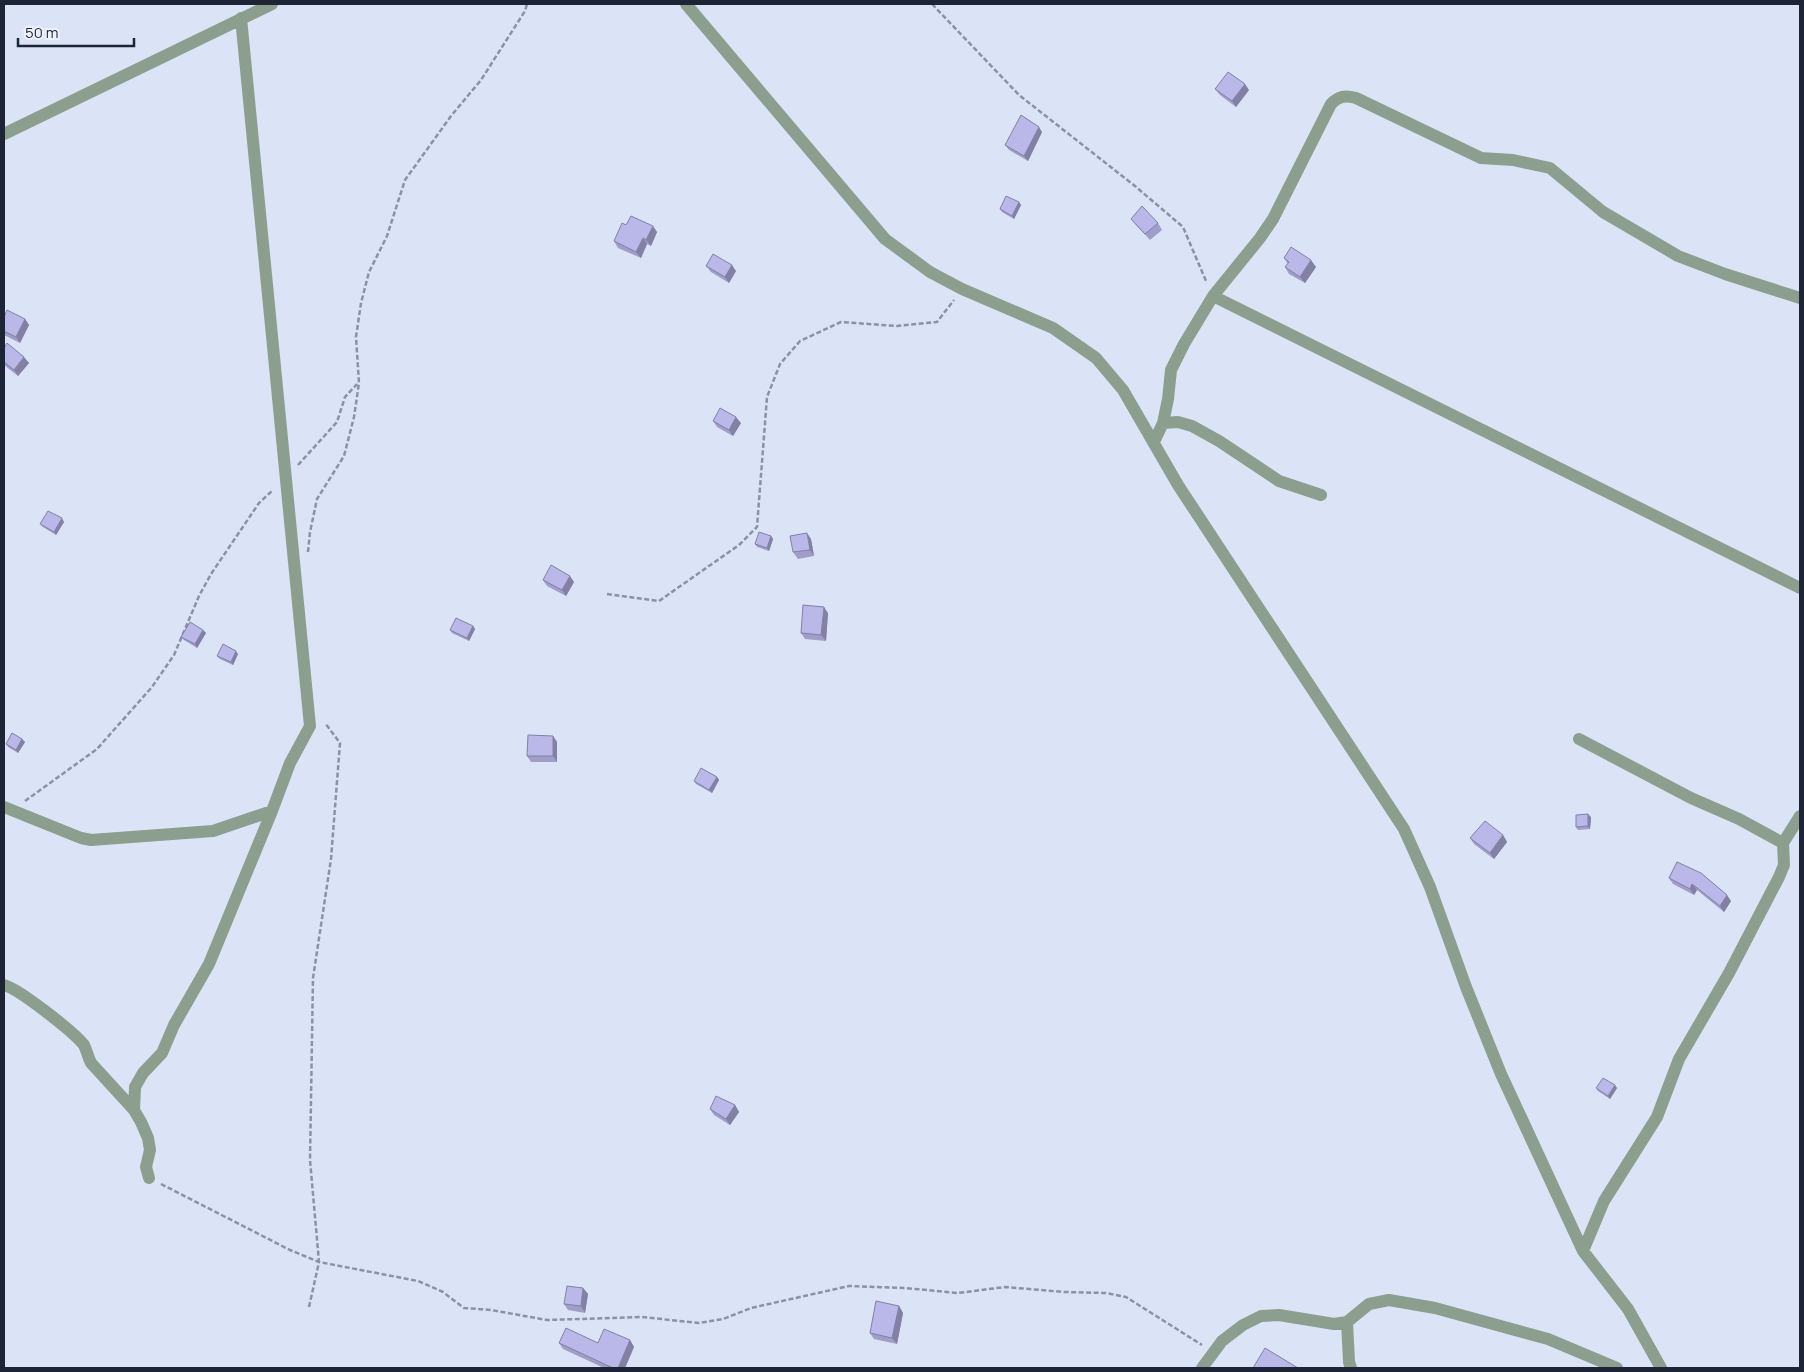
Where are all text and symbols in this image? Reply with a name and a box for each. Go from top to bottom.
scale bar [18,15,134,47]
text: 50 m [25,22,59,43]

